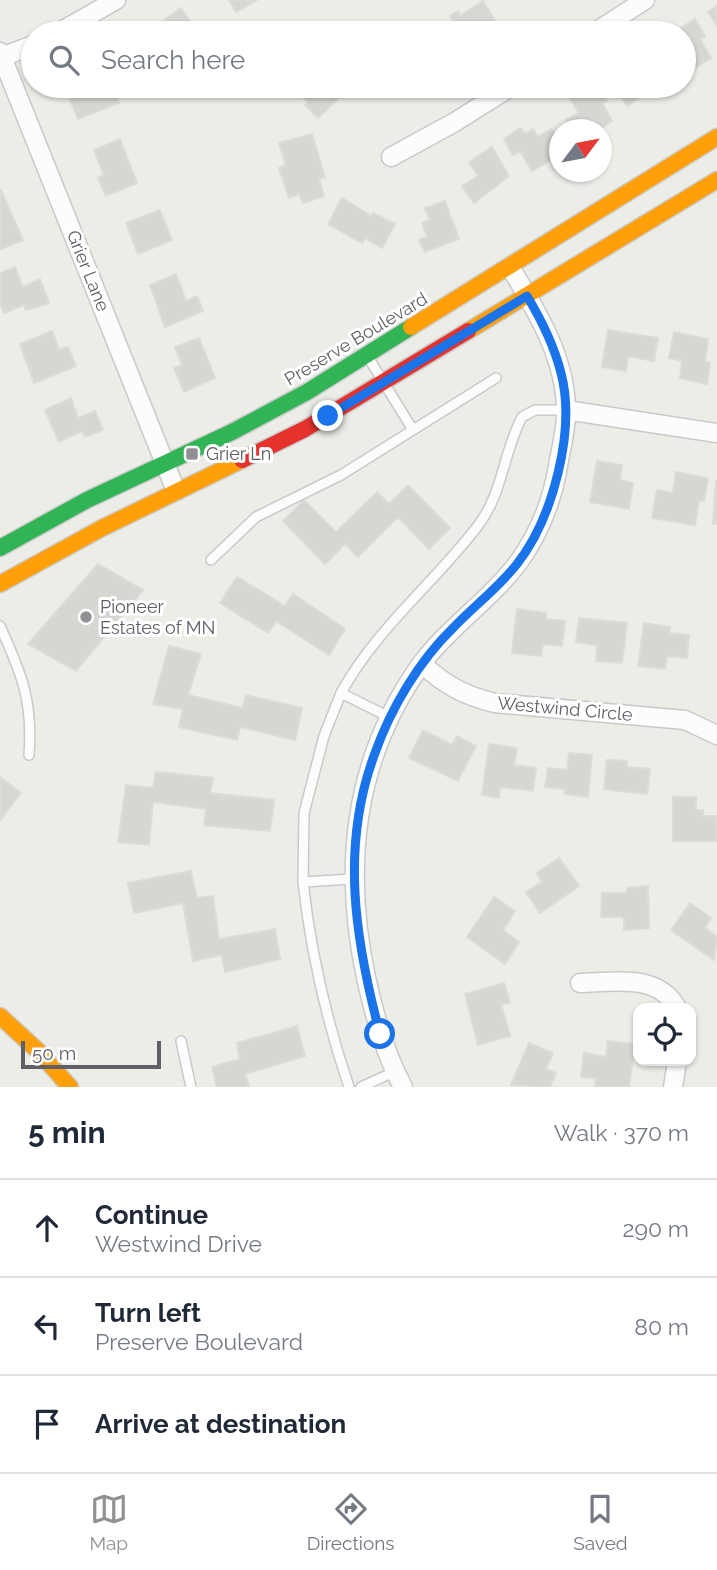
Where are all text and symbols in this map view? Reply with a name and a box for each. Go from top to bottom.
search box [21,21,696,98]
icon: search [45,41,83,79]
text: Search here [101,45,245,75]
north arrow [549,119,612,182]
street label: Grier Lane [63,227,114,315]
street label: Preserve Boulevard [281,288,431,390]
route end [312,400,343,431]
place label: Grier Ln [206,443,271,464]
marker: Grier Ln [184,446,200,462]
place label: Pioneer Estates of MN [100,596,216,638]
marker: Pioneer Estates of MN [78,609,94,625]
street label: Westwind Circle [497,692,634,725]
map controls [633,1003,696,1066]
button: locate [633,1003,696,1066]
route start [364,1018,395,1049]
scale bar [21,1038,161,1070]
text: 50 m [32,1042,76,1064]
text: 5 min [28,1115,106,1150]
text: Walk · 370 m [554,1119,689,1146]
text: Continue [95,1200,208,1230]
icon: ahead [28,1209,66,1247]
text: 290 m [622,1215,689,1242]
text: Westwind Drive [95,1230,262,1257]
text: Turn left [95,1298,201,1328]
icon: left [28,1307,66,1345]
text: 80 m [634,1313,689,1340]
text: Preserve Boulevard [95,1328,303,1355]
icon: arrive [28,1405,66,1443]
text: Arrive at destination [95,1409,346,1439]
tab: Map [89,1490,128,1554]
tab: Directions [307,1490,395,1554]
tab: Saved [573,1490,628,1554]

